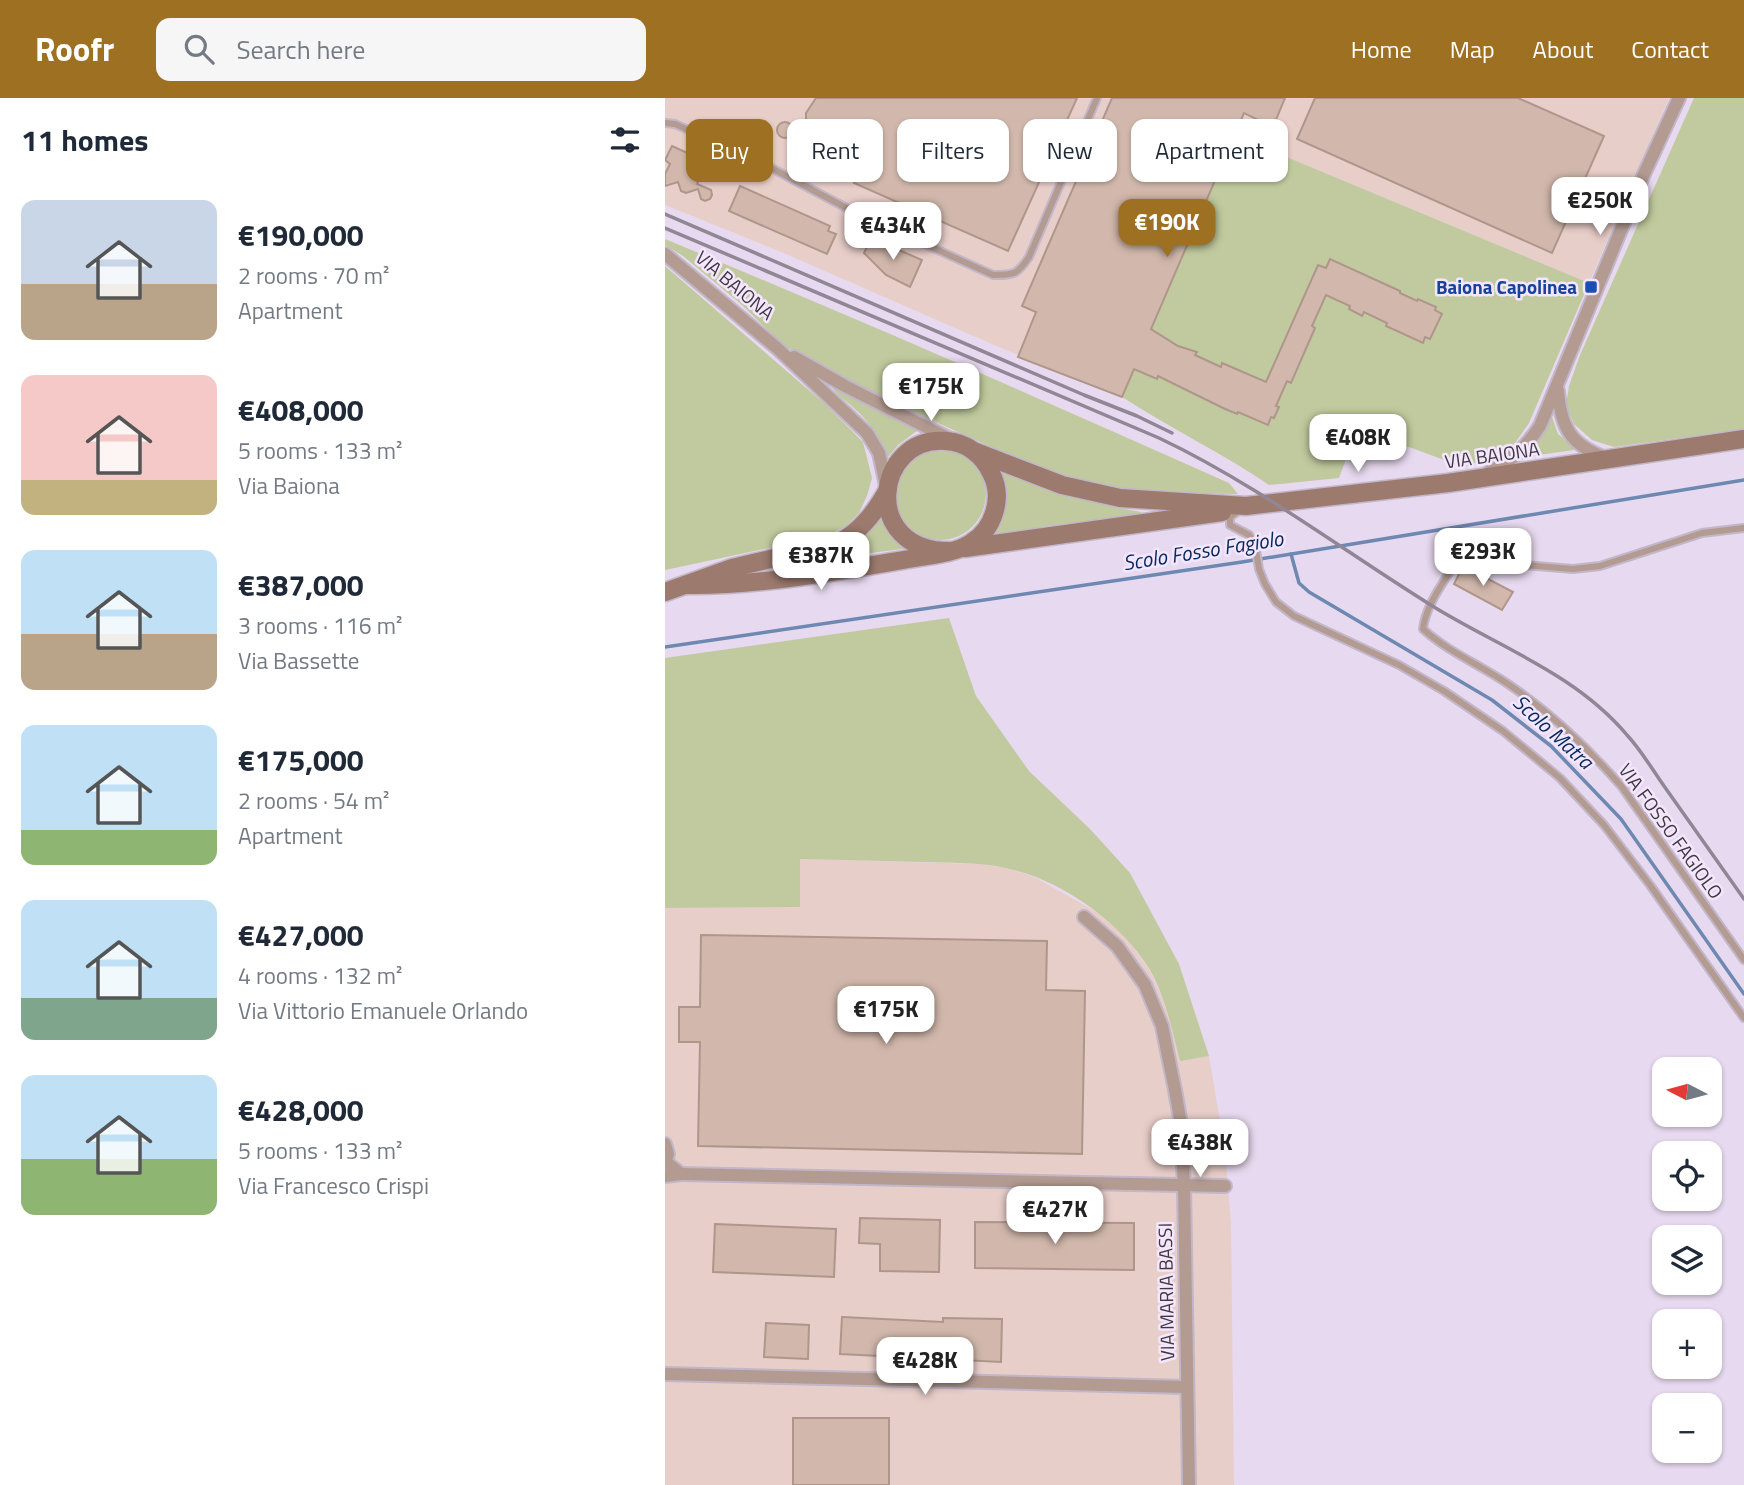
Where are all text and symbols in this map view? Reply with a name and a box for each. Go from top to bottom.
search box [156,18,646,81]
text: Roofr [35,24,114,74]
icon: search [180,30,218,68]
text: Search here [236,30,365,69]
text: Home [1351,31,1412,67]
text: Map [1450,31,1495,67]
text: About [1533,31,1593,67]
text: Contact [1631,31,1709,67]
text: 11 homes [21,117,148,163]
chip: Buy [686,119,773,182]
chip: Rent [787,119,883,182]
chip: Filters [897,119,1009,182]
chip: New [1023,119,1117,182]
chip: Apartment [1131,119,1288,182]
icon: filters [606,121,644,159]
pin: €250K [1551,178,1649,237]
text: €250K [1567,182,1633,217]
pin: €190K [1118,200,1216,259]
pin: €434K [844,202,942,262]
text: €190K [1134,204,1200,239]
text: €434K [860,207,926,242]
text: €190,000 [238,212,364,258]
icon: home [77,228,161,312]
street label: VIA BAIONA [689,243,781,326]
text: 2 rooms · 70 m² [238,258,389,293]
place label: Baiona Capolinea [1436,272,1577,301]
marker: Baiona Capolinea [1583,279,1599,295]
text: Apartment [238,293,343,328]
pin: €175K [882,364,980,423]
text: €175K [898,368,964,403]
text: €408,000 [238,387,364,433]
icon: home [77,403,161,487]
pin: €408K [1309,414,1407,474]
text: €408K [1325,419,1391,454]
text: 5 rooms · 133 m² [238,433,402,468]
street label: VIA BAIONA [1443,434,1541,476]
text: Via Baiona [238,468,340,503]
water label: Scolo Fosso Fagiolo [1120,521,1286,578]
pin: €293K [1434,528,1532,588]
pin: €387K [772,532,870,592]
text: €293K [1450,533,1516,568]
text: €387K [788,537,854,572]
text: €387,000 [238,562,364,608]
icon: home [77,578,161,662]
text: 3 rooms · 116 m² [238,608,402,643]
text: Via Bassette [238,643,359,678]
water label: Scolo Matra [1506,686,1602,777]
text: €175,000 [238,737,364,783]
icon: home [77,753,161,837]
street label: VIA FOSSO FAGIOLO [1612,757,1731,905]
text: 2 rooms · 54 m² [238,783,389,818]
text: Apartment [238,818,343,853]
text: €427,000 [238,912,364,958]
icon: home [77,928,161,1012]
text: 4 rooms · 132 m² [238,958,402,993]
pin: €175K [837,986,935,1046]
text: €175K [853,991,919,1026]
text: Via Vittorio Emanuele Orlando [238,993,528,1028]
north arrow [1652,1057,1722,1127]
map controls [1652,1057,1722,1463]
text: €428,000 [238,1087,364,1133]
icon: home [77,1103,161,1187]
pin: €438K [1151,1119,1249,1179]
text: €438K [1167,1124,1233,1159]
text: 5 rooms · 133 m² [238,1133,402,1168]
button: locate [1652,1141,1722,1211]
text: Via Francesco Crispi [238,1168,429,1203]
pin: €427K [1006,1186,1104,1246]
text: €427K [1022,1191,1088,1226]
street label: VIA MARIA BASSI [1150,1223,1181,1361]
button: layers [1652,1225,1722,1295]
button: + [1652,1309,1722,1379]
pin: €428K [876,1338,974,1397]
text: €428K [892,1342,958,1377]
button: − [1652,1393,1722,1463]

